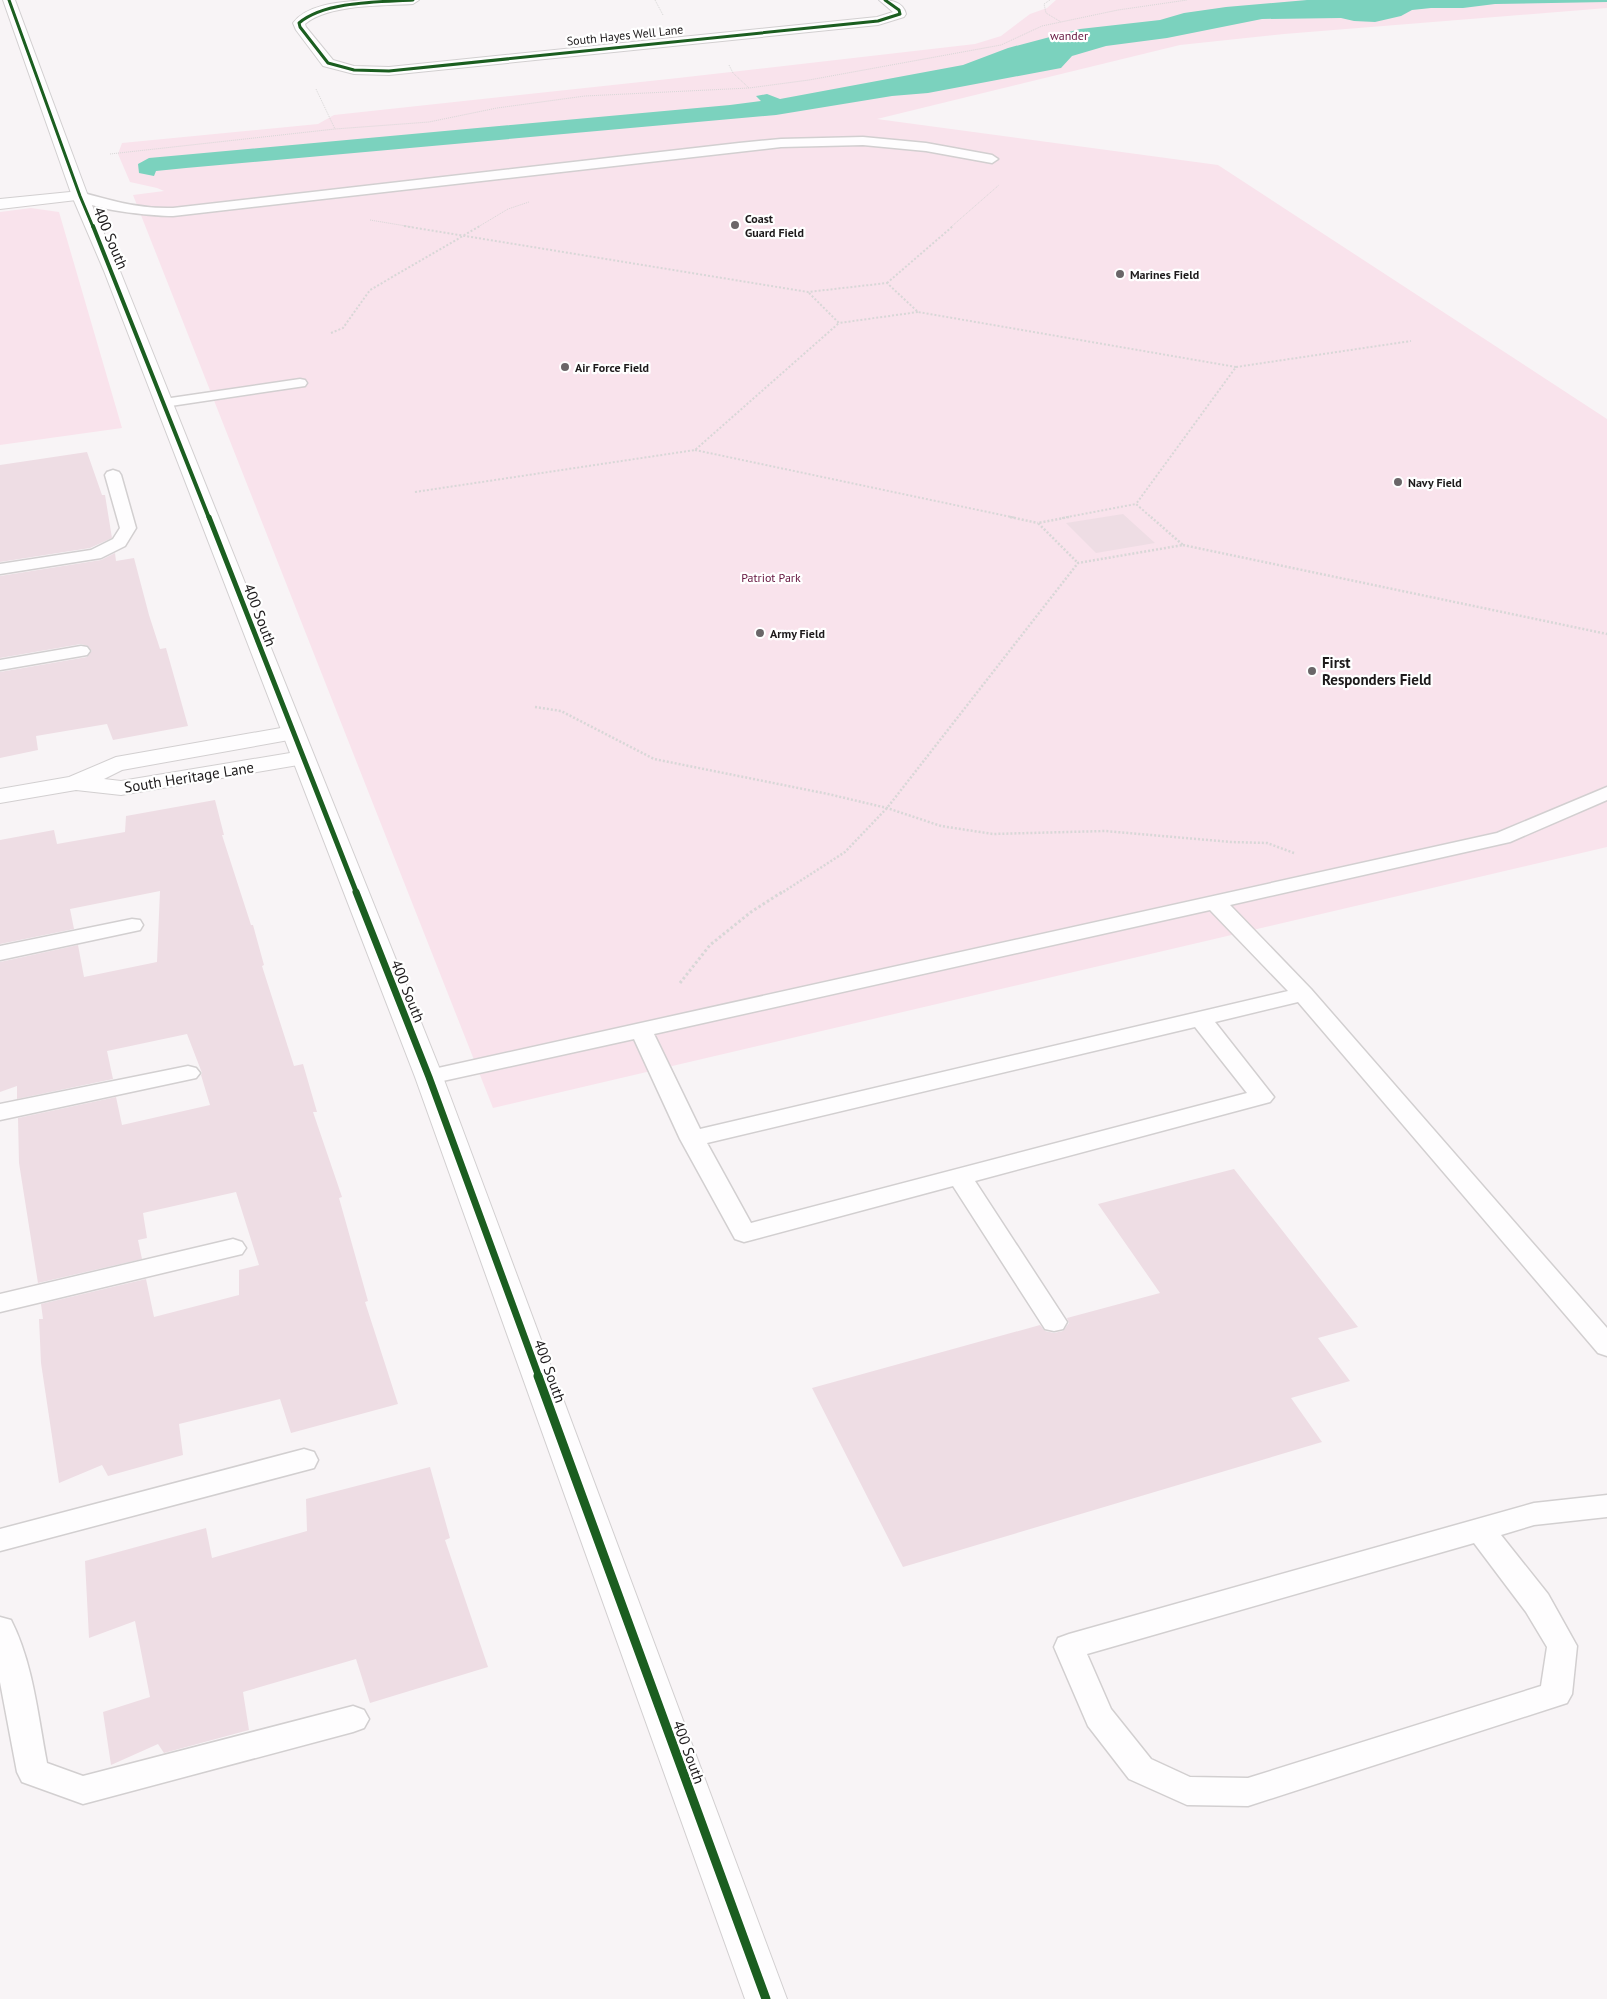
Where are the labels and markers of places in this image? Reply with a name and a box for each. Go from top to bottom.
place label: Coast Guard Field [745,211,804,240]
marker: Coast Guard Field [729,219,741,231]
place label: Marines Field [1130,267,1199,282]
marker: Marines Field [1114,268,1126,280]
place label: Air Force Field [575,360,649,375]
marker: Air Force Field [559,361,571,373]
place label: Navy Field [1408,475,1462,490]
marker: Navy Field [1392,476,1404,488]
place label: Army Field [770,626,825,641]
marker: Army Field [754,627,766,639]
place label: First Responders Field [1322,653,1431,689]
marker: First Responders Field [1306,665,1318,677]

